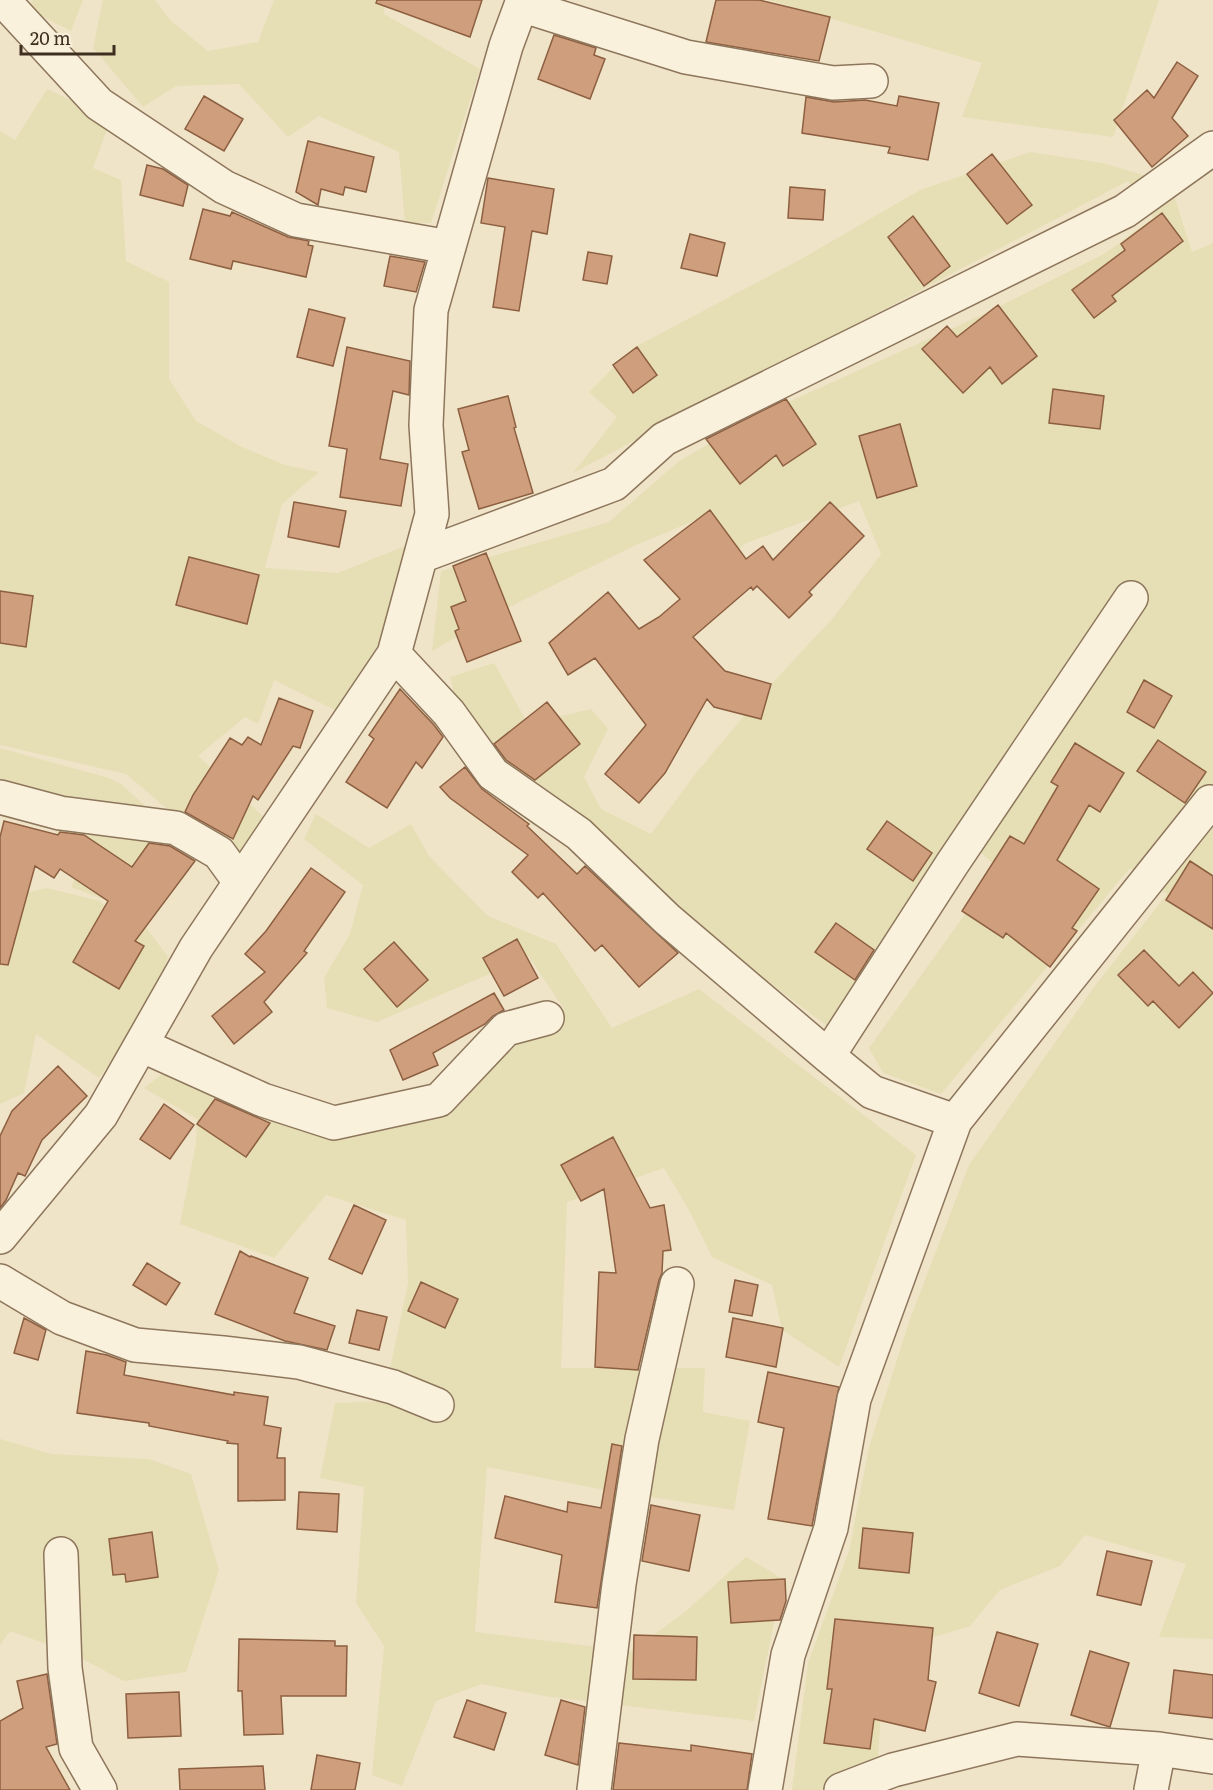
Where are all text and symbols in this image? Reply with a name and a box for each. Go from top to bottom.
scale bar [21,18,114,56]
text: 20 m [30,24,71,51]

